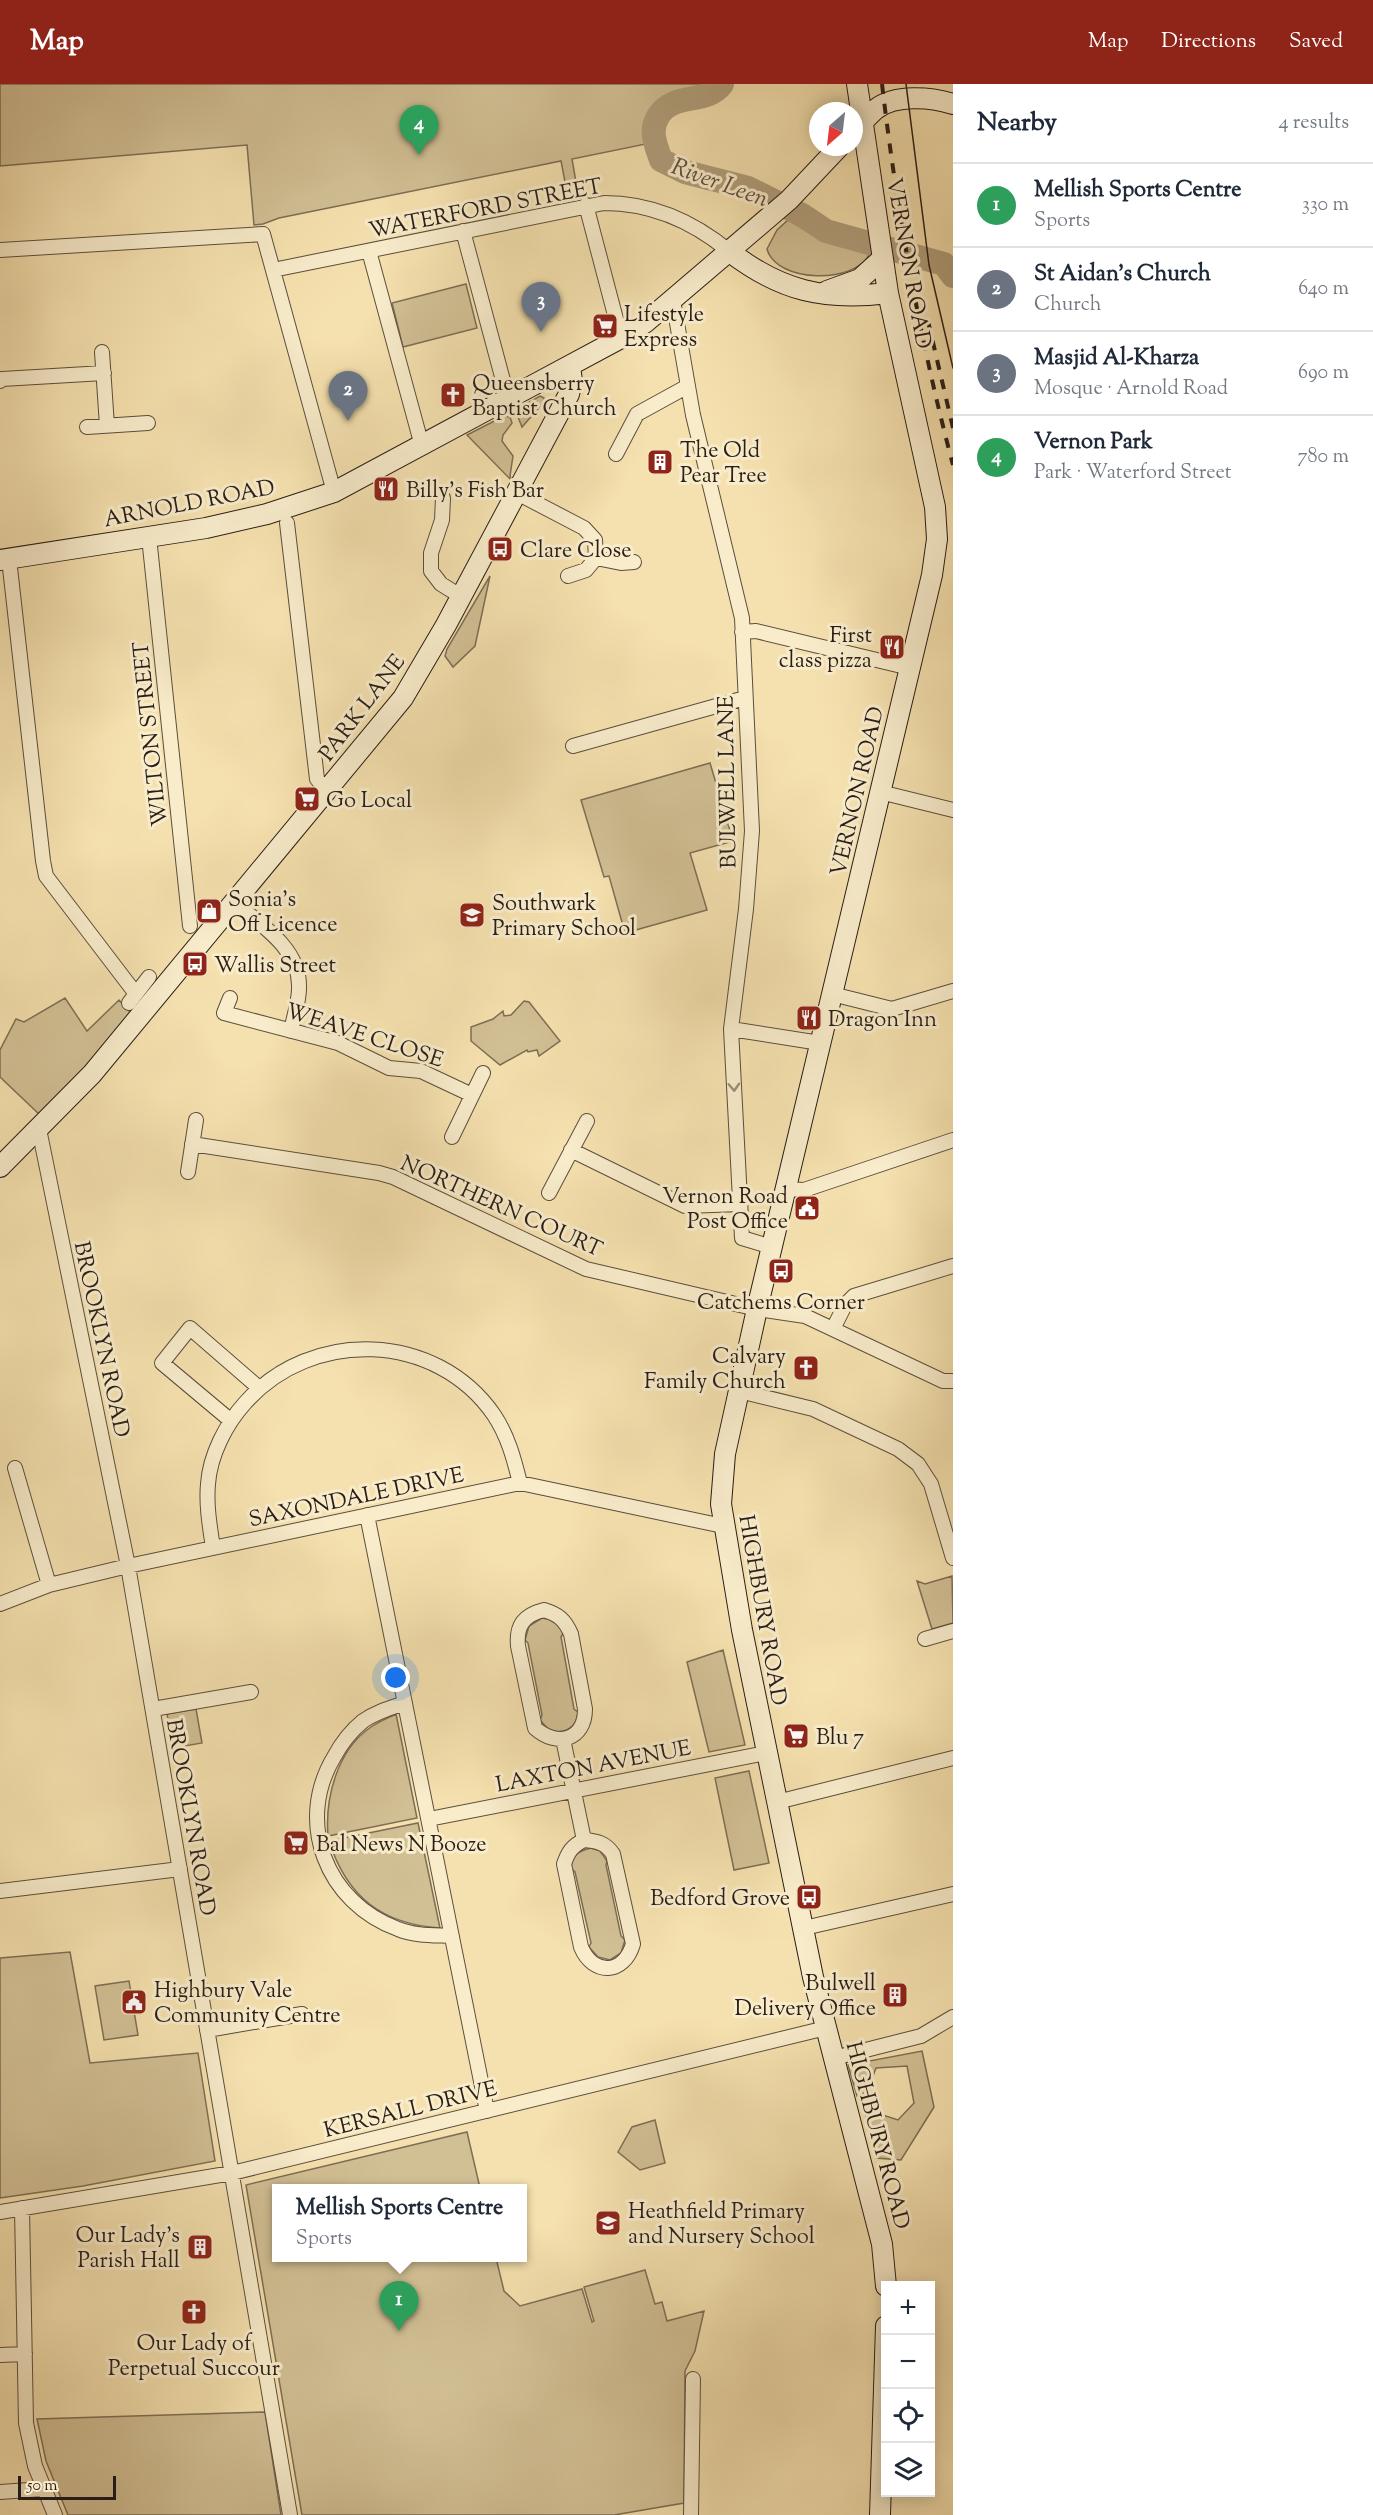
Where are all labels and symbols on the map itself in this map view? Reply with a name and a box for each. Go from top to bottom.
north arrow [809,102,863,156]
pin: 4 [400,106,438,155]
water label: River Leen [666,151,773,217]
street label: WATERFORD STREET [366,172,606,248]
street label: VERNON ROAD [876,175,938,352]
pin: 3 [522,282,560,332]
place label: Lifestyle Express [624,300,704,357]
supermarket icon: Lifestyle Express [590,311,620,341]
place label: Queensberry Baptist Church [472,369,617,426]
pin: 2 [328,372,368,421]
church icon: Queensberry Baptist Church [438,380,468,410]
place label: The Old Pear Tree [680,436,767,493]
building icon: The Old Pear Tree [645,447,675,477]
street label: ARNOLD ROAD [101,473,278,537]
restaurant icon: Billy's Fish Bar [371,474,401,504]
place label: Billy's Fish Bar [406,476,544,508]
bus stop icon: Clare Close [485,534,515,564]
place label: Clare Close [520,536,632,568]
place label: First class pizza [779,621,872,678]
restaurant icon: First class pizza [877,632,907,662]
street label: WILTON STREET [126,639,178,828]
street label: PARK LANE [313,649,414,769]
street label: BULWELL LANE [711,695,747,869]
street label: VERNON ROAD [824,704,894,880]
supermarket icon: Go Local [292,784,322,814]
place label: Go Local [326,786,412,818]
place label: Sonia's Off Licence [228,885,337,942]
place label: Southwark Primary School [492,889,636,946]
shop icon: Sonia's Off Licence [194,896,224,926]
school or university icon: Southwark Primary School [457,900,487,930]
bus stop icon: Wallis Street [180,949,210,979]
place label: Wallis Street [214,951,336,983]
street label: WEAVE CLOSE [281,996,447,1077]
restaurant icon: Dragon Inn [794,1003,824,1033]
place label: Dragon Inn [828,1005,937,1037]
one-way arrow [727,1083,740,1092]
street label: NORTHERN COURT [395,1149,607,1267]
place label: Vernon Road Post Office [662,1182,788,1239]
public building icon: Vernon Road Post Office [792,1193,822,1223]
street label: BROOKLYN ROAD [64,1239,136,1440]
bus stop icon: Catchems Corner [766,1256,796,1286]
place label: Catchems Corner [697,1288,865,1320]
place label: Calvary Family Church [644,1342,786,1399]
church icon: Calvary Family Church [791,1353,821,1383]
street label: SAXONDALE DRIVE [246,1461,467,1537]
street label: HIGHBURY ROAD [729,1513,794,1708]
your location [381,1663,410,1692]
street label: BROOKLYN ROAD [156,1717,222,1919]
supermarket icon: Blu 7 [781,1721,811,1751]
place label: Blu 7 [816,1723,864,1755]
street label: LAXTON AVENUE [493,1733,694,1803]
supermarket icon: Bal News N Booze [281,1828,311,1858]
place label: Bal News N Booze [316,1830,487,1862]
bus stop icon: Bedford Grove [794,1882,824,1912]
place label: Bedford Grove [650,1884,790,1916]
place label: Bulwell Delivery Office [734,1969,876,2026]
place label: Highbury Vale Community Centre [154,1976,340,2033]
building icon: Bulwell Delivery Office [880,1980,910,2010]
public building icon: Highbury Vale Community Centre [119,1987,149,2017]
street label: HIGHBURY ROAD [836,2038,917,2233]
street label: KERSALL DRIVE [321,2074,501,2148]
place label: Heathfield Primary and Nursery School [628,2197,815,2254]
school or university icon: Heathfield Primary and Nursery School [593,2208,623,2238]
place label: Our Lady's Parish Hall [76,2221,180,2278]
building icon: Our Lady's Parish Hall [185,2232,215,2262]
pin: 1 [380,2282,418,2331]
church icon: Our Lady of Perpetual Succour [179,2297,209,2327]
place label: Our Lady of Perpetual Succour [108,2329,280,2386]
scale bar [18,2473,116,2500]

